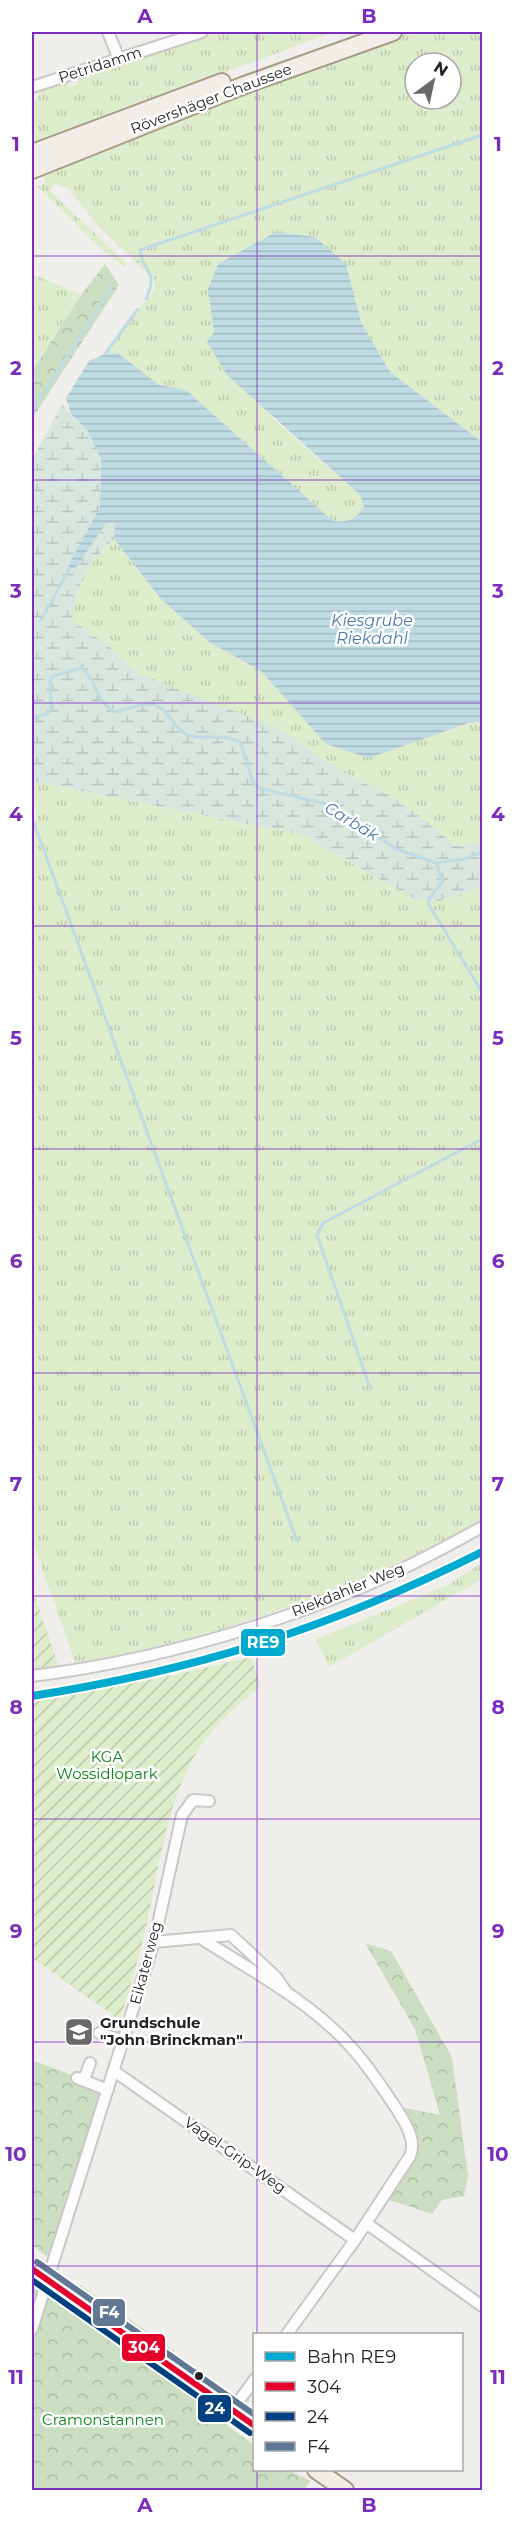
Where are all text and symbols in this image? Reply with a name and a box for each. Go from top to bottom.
text: A [136,4,153,28]
text: B [361,4,377,28]
street label: Petridamm [56,42,144,87]
north arrow [403,51,463,111]
text: N [430,57,451,80]
street label: Rövershäger Chaussee [128,59,294,138]
text: 1 [12,132,20,156]
text: 1 [494,132,502,156]
text: 2 [10,356,22,380]
text: 2 [492,356,504,380]
text: 3 [9,579,22,603]
text: 3 [491,579,504,603]
water label: Kiesgrube Riekdahl [331,611,413,648]
water label: Carbäk [321,798,383,846]
text: 4 [9,802,23,826]
text: 4 [491,802,505,826]
text: 5 [10,1026,22,1050]
text: 5 [492,1026,504,1050]
text: 6 [10,1249,23,1273]
text: 6 [492,1249,505,1273]
text: 7 [10,1472,22,1496]
text: 7 [492,1472,504,1496]
street label: Riekdahler Weg [289,1558,407,1621]
line badge: RE9 [240,1628,286,1657]
text: RE9 [247,1633,279,1652]
text: 8 [9,1695,23,1719]
text: 8 [491,1695,505,1719]
park label: KGA Wossidlopark [56,1747,158,1783]
text: 9 [10,1919,22,1943]
street label: Eikaterweg [125,1919,166,2006]
text: 9 [492,1919,504,1943]
place label: Grundschule "John Brinckman" [100,2013,243,2049]
school or university icon: Grundschule "John Brinckman" [63,2016,95,2048]
street label: Vagel-Grip-Weg [181,2112,290,2197]
text: 10 [5,2142,27,2166]
text: 10 [487,2142,509,2166]
line badge: F4 [92,2298,126,2327]
text: F4 [99,2303,119,2322]
line badge: 304 [121,2333,166,2362]
legend [253,2333,463,2471]
text: 304 [127,2338,160,2357]
text: Bahn RE9 [307,2346,396,2368]
text: 11 [8,2365,24,2389]
text: 11 [490,2365,506,2389]
unlabelled marker [193,2370,205,2382]
text: 304 [307,2376,341,2398]
line badge: 24 [197,2394,232,2423]
text: 24 [205,2399,225,2418]
text: 24 [307,2406,329,2428]
park label: Cramonstannen [42,2410,164,2429]
text: F4 [307,2436,329,2458]
text: A [136,2493,153,2517]
text: B [361,2493,377,2517]

